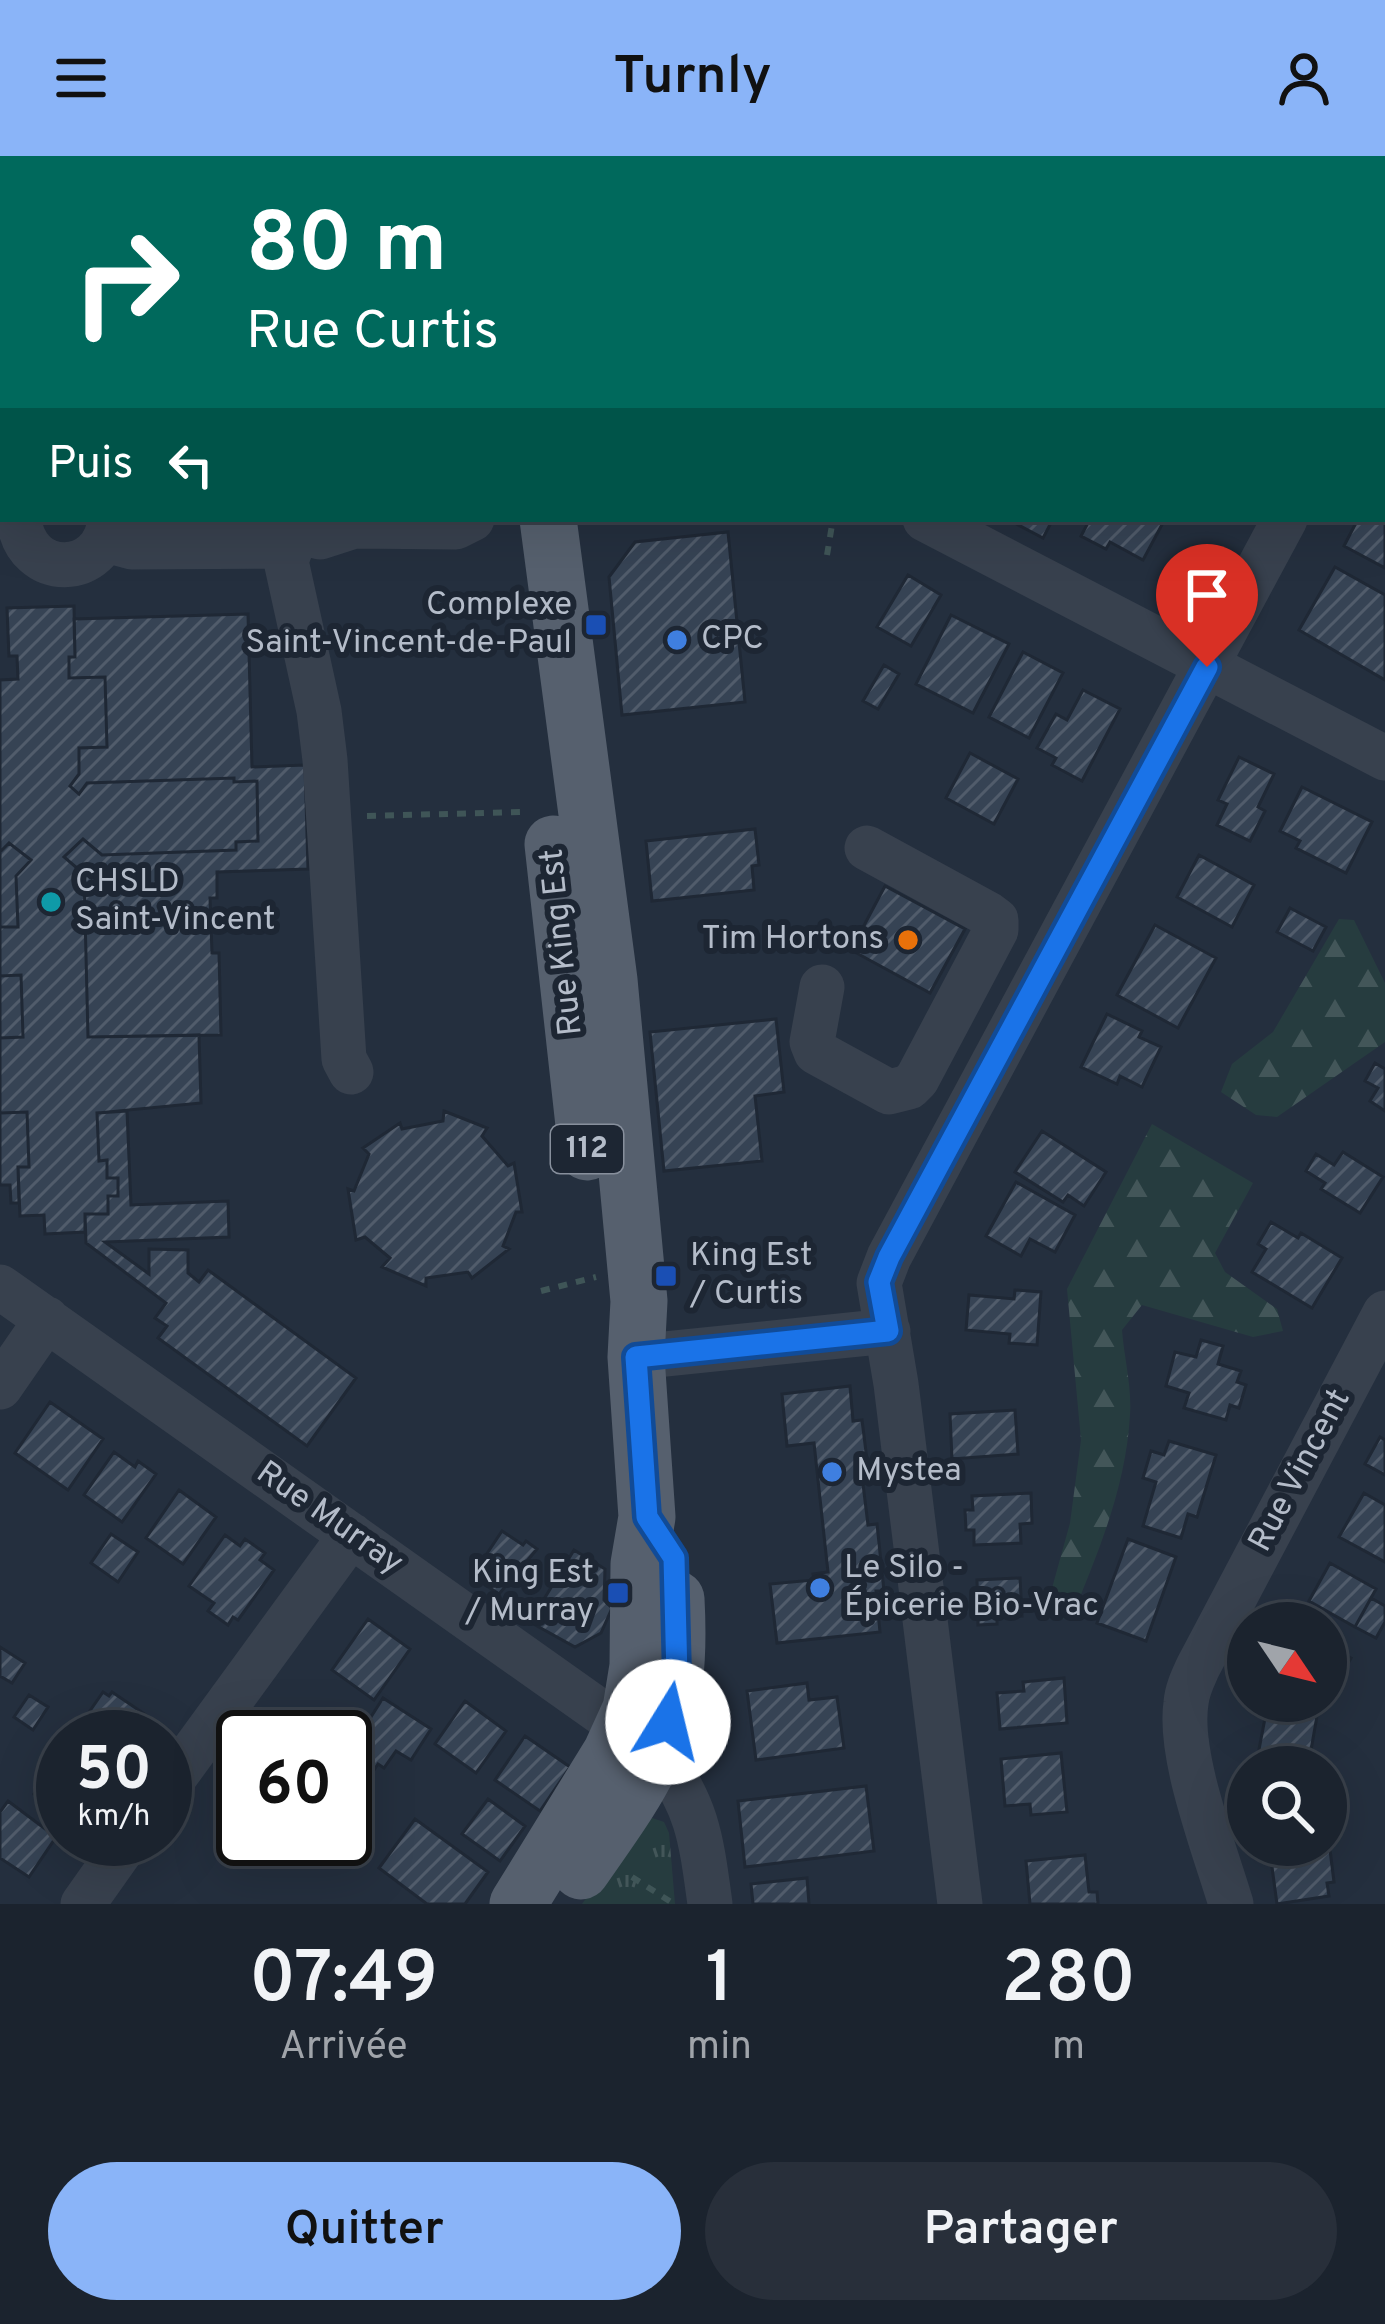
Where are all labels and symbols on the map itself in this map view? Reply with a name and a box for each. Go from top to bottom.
pin [1156,544,1258,667]
place label: Complexe Saint-Vincent-de-Paul [246,585,572,665]
marker: Complexe Saint-Vincent-de-Paul [583,612,609,638]
place label: CPC [701,619,764,661]
marker: CPC [664,627,690,653]
street label: Rue King Est [532,846,594,1038]
place label: CHSLD Saint-Vincent [75,862,275,942]
marker: CHSLD Saint-Vincent [38,889,64,915]
place label: Tim Hortons [701,919,884,961]
marker: Tim Hortons [895,927,921,953]
road number: 112 [551,1125,623,1173]
place label: King Est / Curtis [689,1236,812,1316]
marker: King Est / Curtis [653,1263,679,1289]
street label: Rue Vincent [1241,1382,1361,1560]
place label: Mystea [856,1451,962,1493]
street label: Rue Murray [247,1453,411,1585]
marker: Mystea [819,1459,845,1485]
place label: Le Silo - Épicerie Bio-Vrac [844,1548,1099,1628]
place label: King Est / Murray [464,1553,594,1633]
marker: Le Silo - Épicerie Bio-Vrac [807,1575,833,1601]
marker: King Est / Murray [605,1580,631,1606]
north arrow [1227,1602,1347,1722]
position arrow [605,1659,731,1785]
speed limit sign: 60 [216,1710,372,1866]

